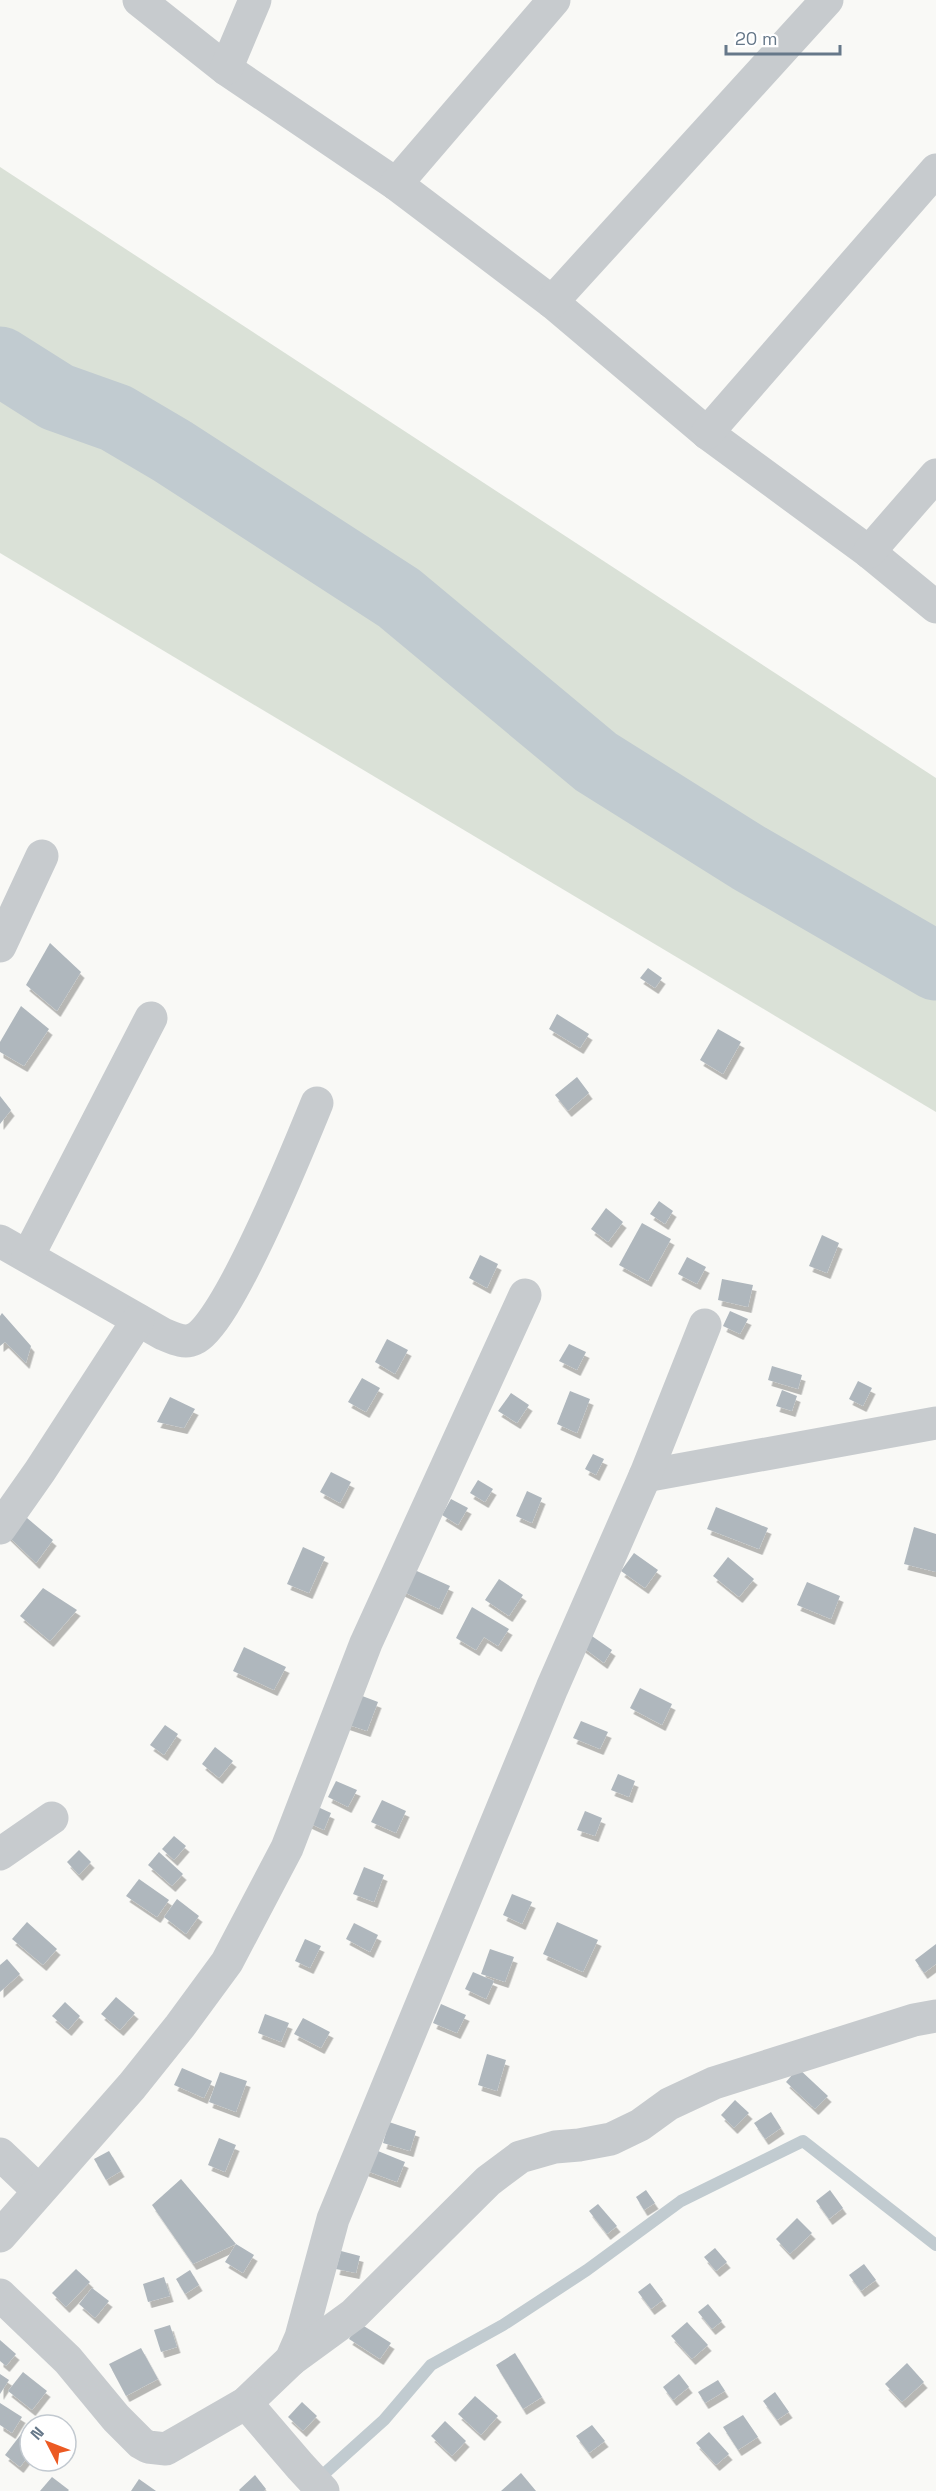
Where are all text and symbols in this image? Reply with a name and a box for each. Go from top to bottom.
scale bar [726,18,840,56]
text: 20 m [735,27,778,50]
north arrow [18,2413,78,2473]
text: N [26,2422,49,2444]

